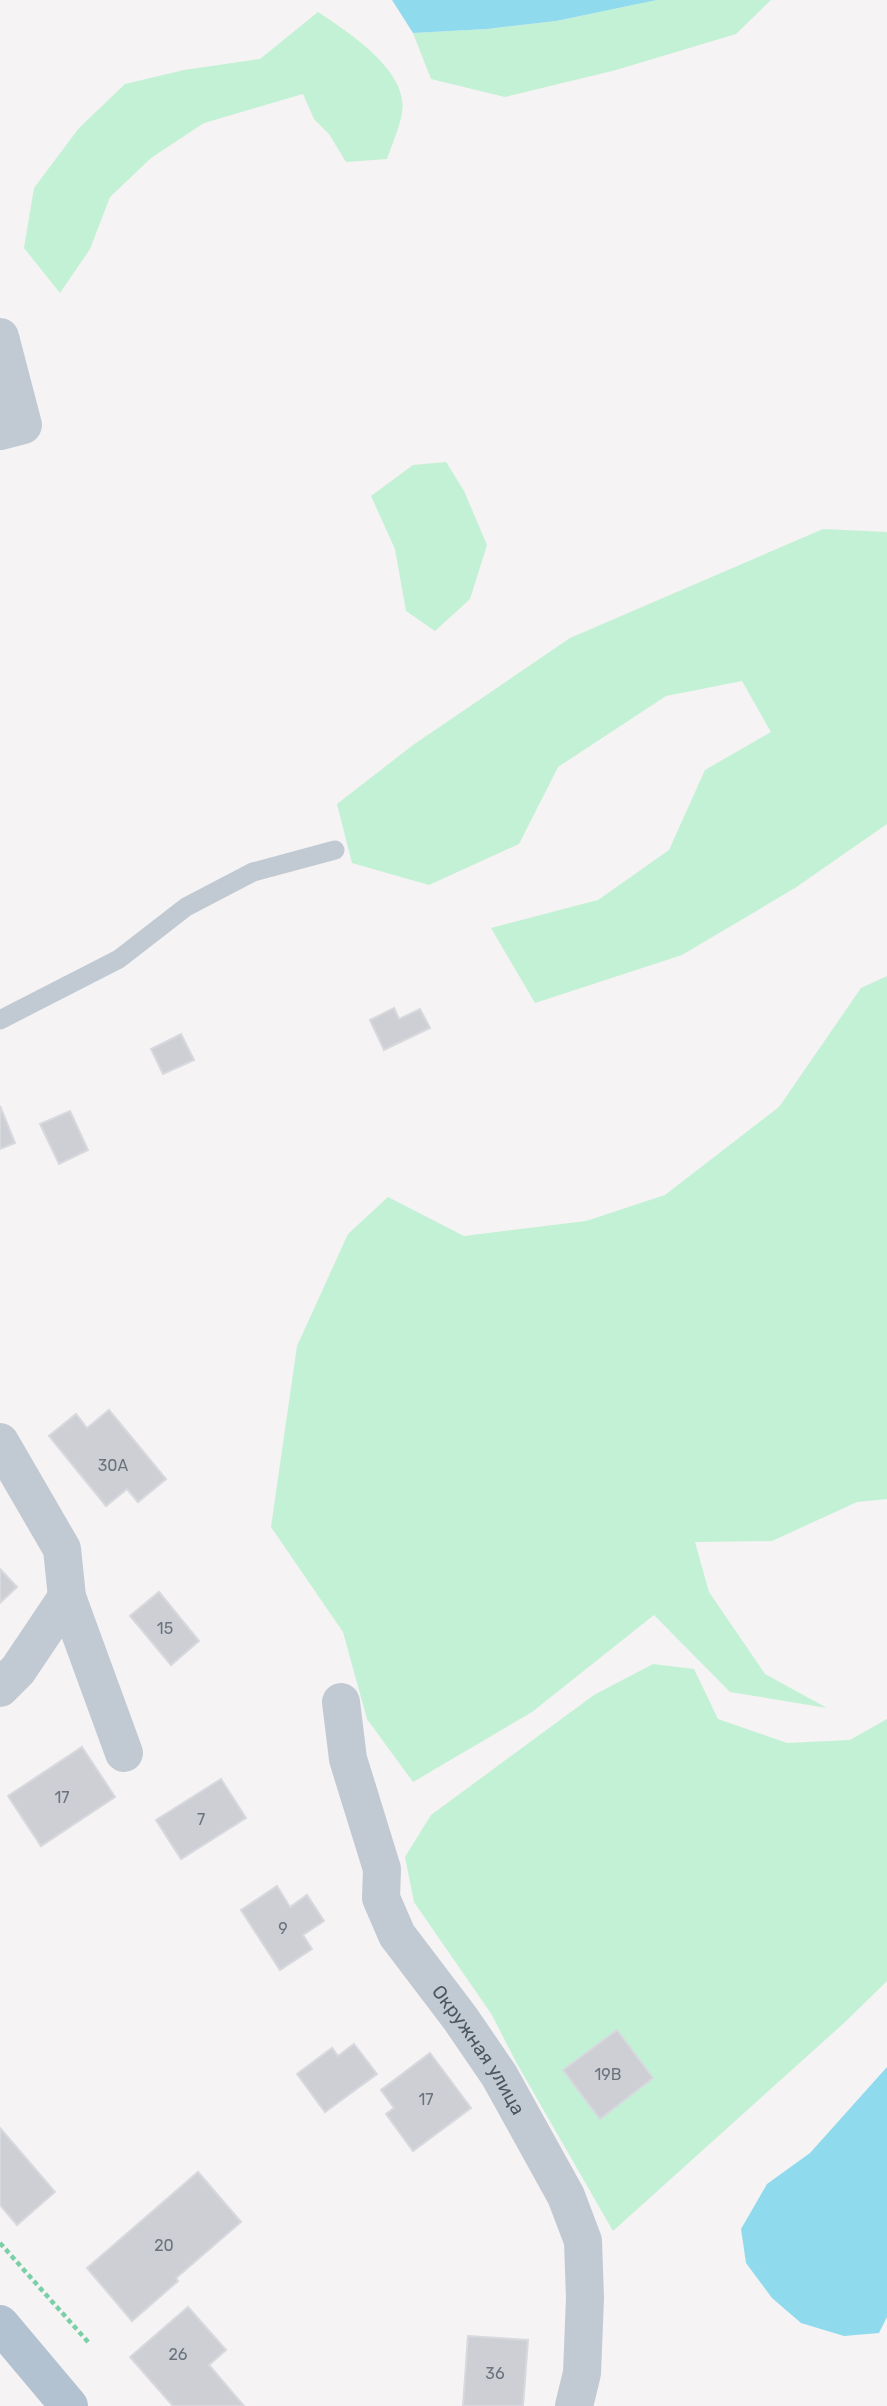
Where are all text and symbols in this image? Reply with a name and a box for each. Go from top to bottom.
house number: 30А [98,1456,129,1475]
house number: 15 [157,1619,173,1638]
house number: 17 [54,1788,70,1807]
house number: 7 [197,1810,205,1829]
house number: 9 [278,1919,288,1938]
street label: Окружная улица [427,1980,530,2119]
house number: 19В [594,2065,622,2084]
house number: 17 [418,2090,434,2109]
house number: 20 [154,2236,174,2255]
house number: 26 [168,2345,188,2364]
house number: 36 [485,2364,505,2383]

